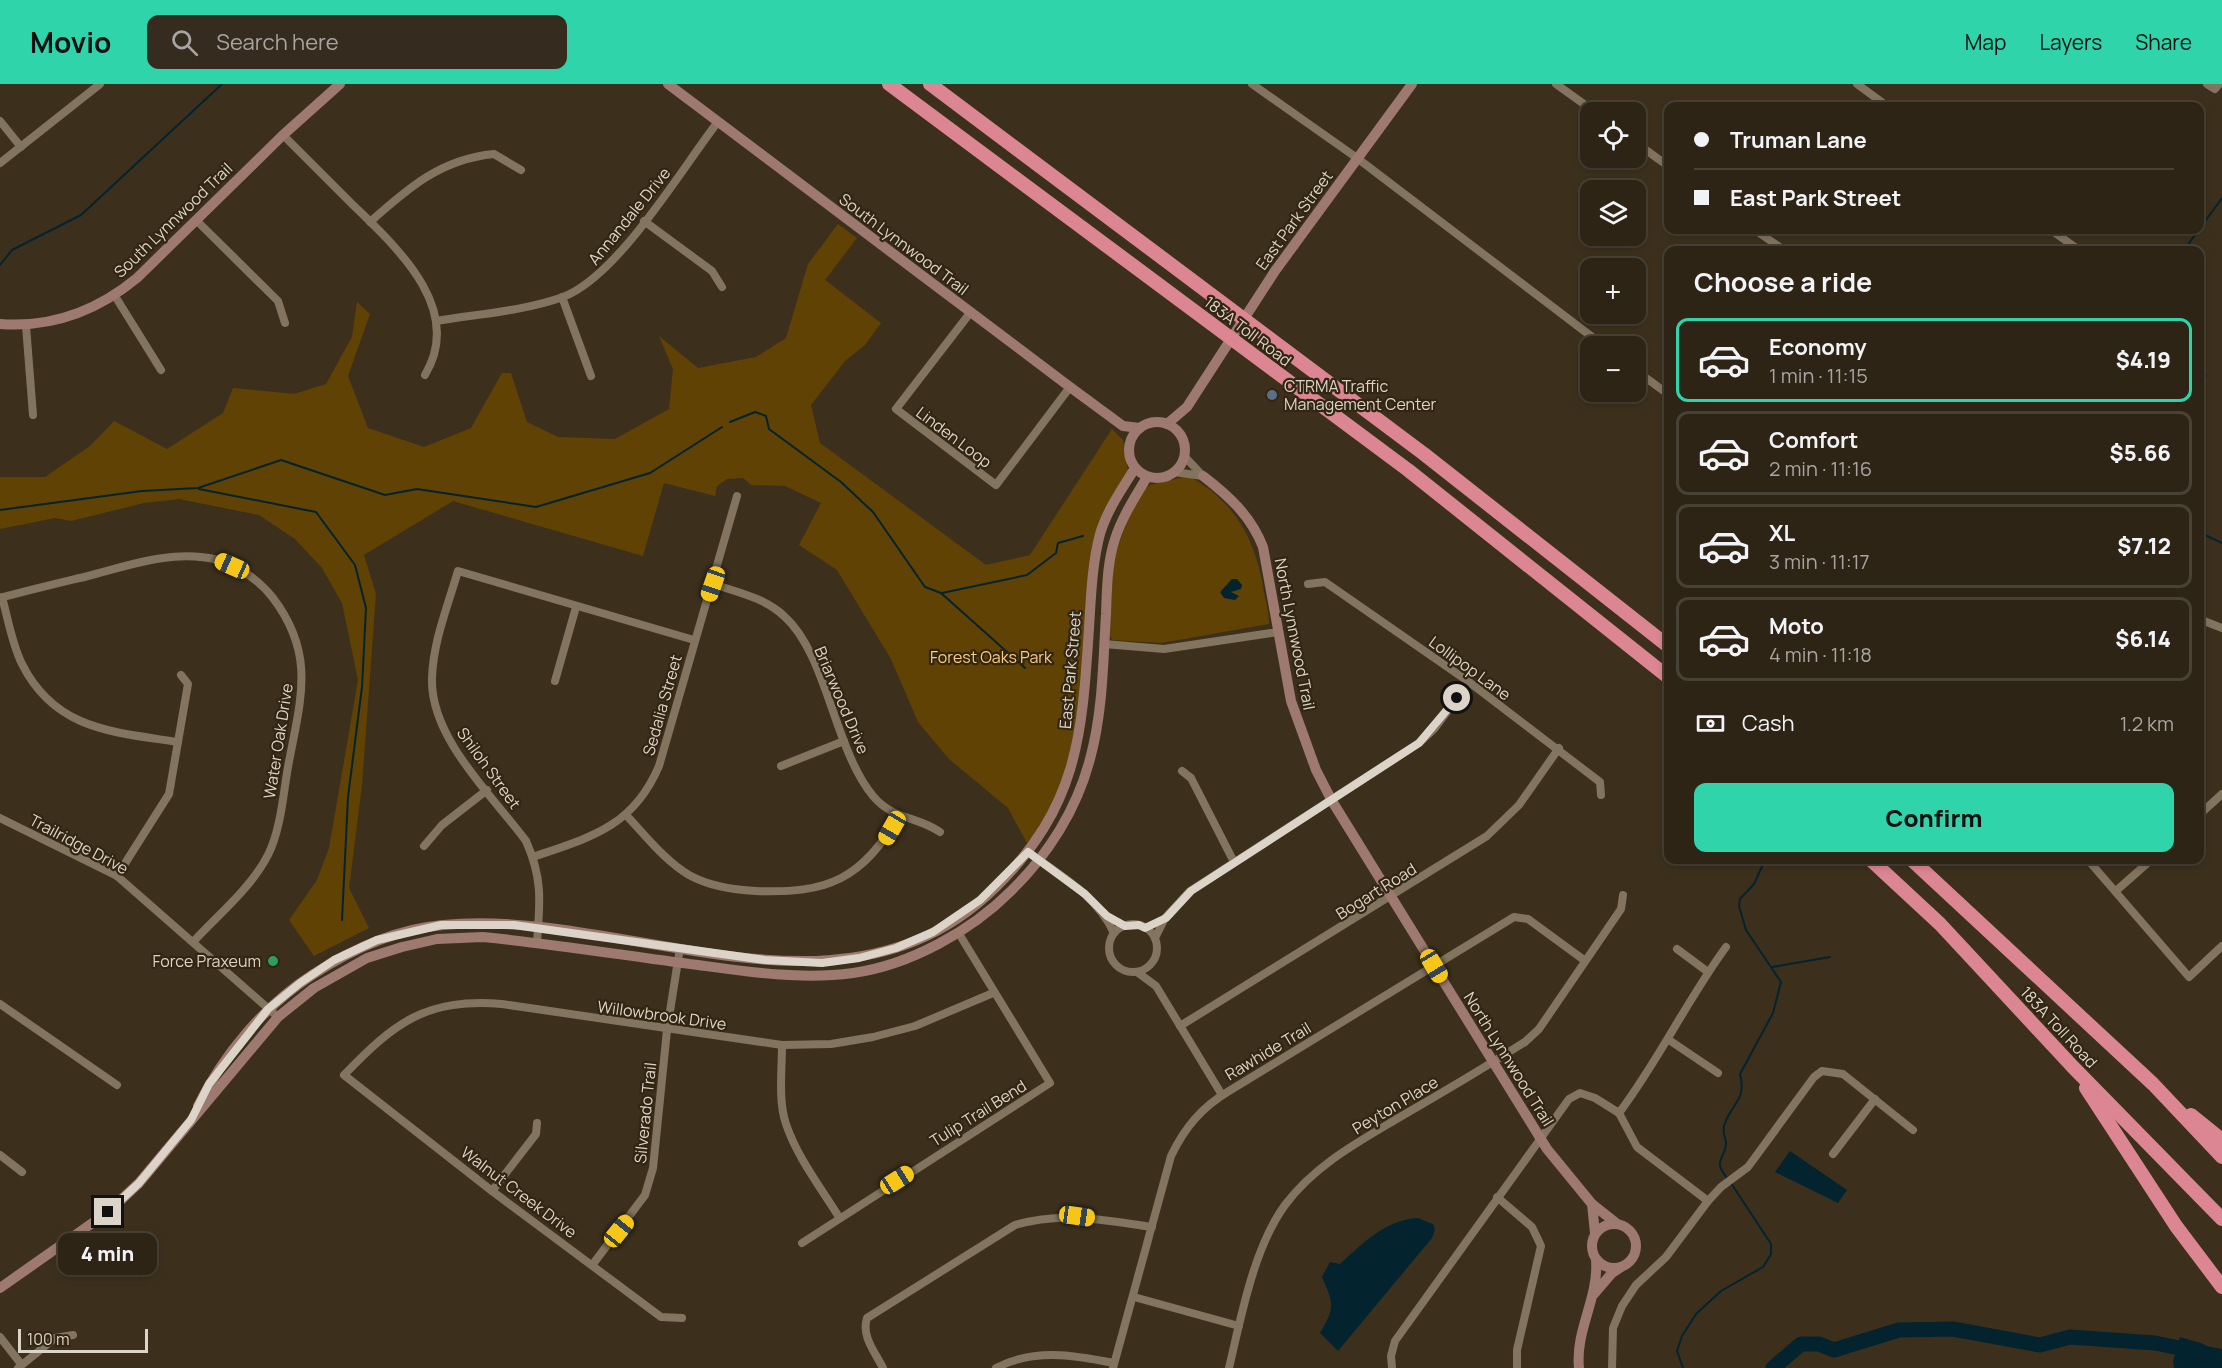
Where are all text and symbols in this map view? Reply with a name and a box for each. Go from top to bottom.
search box [147,15,567,69]
text: Movio [30,23,111,61]
icon: search [168,26,201,59]
text: Search here [216,27,339,57]
text: Map [1965,28,2006,56]
text: Layers [2039,28,2102,56]
text: Share [2135,28,2192,56]
map controls [1580,102,1646,402]
button: locate [1580,102,1646,168]
text: Truman Lane [1730,125,1867,155]
street label: South Lynnwood Trail [109,158,237,282]
street label: Annandale Drive [583,163,675,269]
street label: East Park Street [1250,166,1338,274]
button: layers [1580,180,1646,246]
text: East Park Street [1730,183,1901,213]
street label: South Lynnwood Trail [835,188,973,300]
button: + [1580,258,1646,324]
text: Choose a ride [1694,263,1872,300]
street label: 183A Toll Road [1200,291,1296,371]
text: Economy [1769,332,1867,362]
icon: car [1697,333,1751,387]
button: − [1580,336,1646,402]
text: $4.19 [2116,345,2171,375]
text: 1 min · 11:15 [1769,362,1868,389]
place label: CTRMA Traffic Management Center [1284,375,1437,415]
marker: CTRMA Traffic Management Center [1265,388,1279,402]
street label: Linden Loop [912,401,996,473]
text: Comfort [1769,425,1858,455]
icon: car [1697,426,1751,480]
text: $5.66 [2110,438,2171,468]
text: 2 min · 11:16 [1769,455,1872,482]
text: XL [1769,518,1795,548]
icon: car [1697,519,1751,573]
text: $7.12 [2117,531,2171,561]
text: 3 min · 11:17 [1769,548,1870,575]
car [212,550,252,582]
street label: North Lynnwood Trail [1269,556,1321,712]
car [699,564,727,604]
street label: East Park Street [1054,610,1086,730]
text: Moto [1769,611,1824,641]
icon: car [1697,612,1751,666]
text: $6.14 [2115,624,2171,654]
street label: Lollipop Lane [1425,631,1515,705]
text: 4 min · 11:18 [1769,641,1872,668]
street label: Briarwood Drive [809,643,875,757]
park label: Forest Oaks Park [930,646,1053,668]
street label: Sedalia Street [637,652,687,758]
street label: Water Oak Drive [258,682,298,800]
route start [1443,684,1470,711]
icon: cash [1694,707,1727,740]
text: Cash [1742,708,1795,738]
text: 1.2 km [2120,710,2174,737]
street label: Shiloh Street [452,723,526,813]
button: Confirm [1694,783,2174,852]
car [875,808,909,848]
street label: Trailridge Drive [26,809,132,879]
street label: Bogart Road [1332,858,1420,924]
car [1417,946,1451,986]
place label: Force Praxeum [152,950,261,972]
marker: Force Praxeum [266,954,280,968]
street label: 183A Toll Road [2015,981,2103,1073]
street label: North Lynnwood Trail [1459,988,1559,1130]
street label: Willowbrook Drive [596,995,728,1035]
street label: Rawhide Trail [1221,1017,1315,1085]
street label: Silverado Trail [629,1061,661,1165]
street label: Peyton Place [1348,1071,1442,1139]
street label: Tulip Trail Bend [926,1075,1030,1151]
street label: Walnut Creek Drive [457,1141,581,1243]
car [877,1163,917,1197]
route end [94,1198,121,1225]
car [1058,1205,1096,1227]
car [601,1211,637,1251]
callout: 4 min [58,1233,158,1275]
text: 4 min [81,1240,134,1267]
scale bar [18,1326,148,1354]
text: 100 m [27,1328,70,1350]

